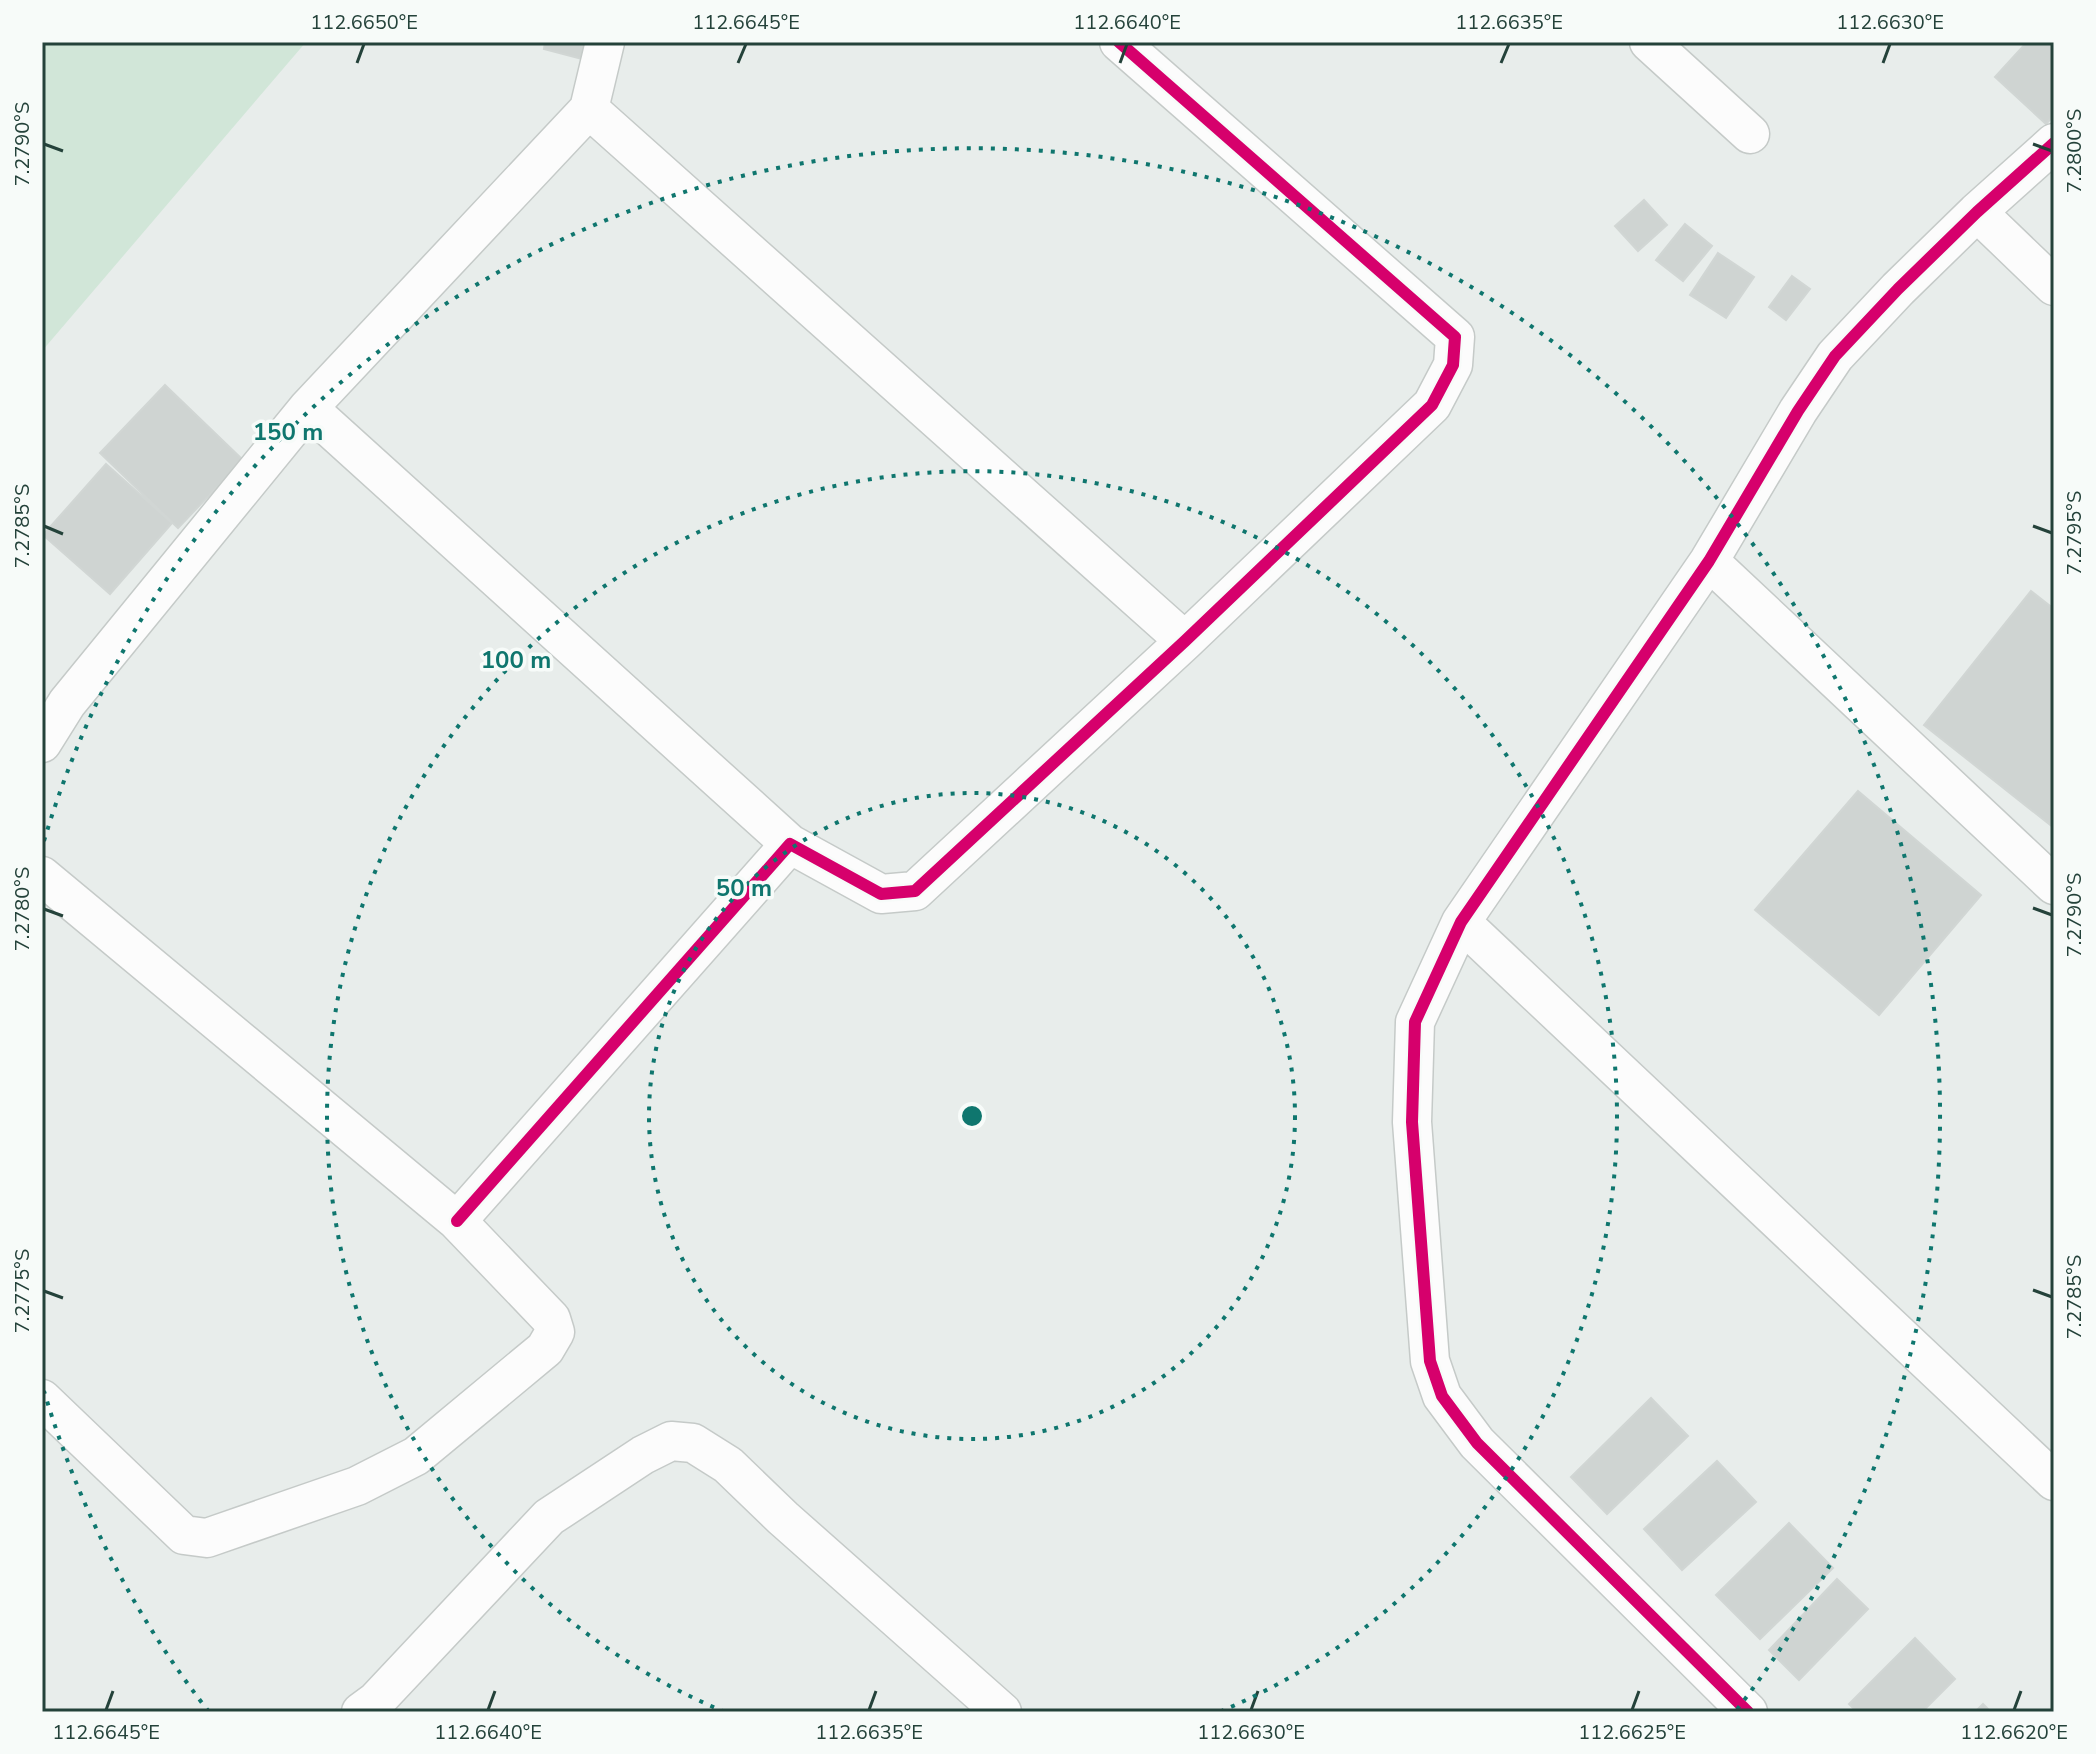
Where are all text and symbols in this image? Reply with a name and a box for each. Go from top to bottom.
text: 112.6650°E [310,9,418,36]
text: 112.6645°E [692,9,800,36]
text: 112.6640°E [1073,9,1181,36]
text: 112.6635°E [1455,9,1563,36]
text: 112.6630°E [1836,9,1944,36]
text: 7.2790°S [9,102,36,186]
text: 7.2800°S [2061,109,2088,193]
text: 150 m [253,416,323,448]
text: 7.2785°S [9,484,36,568]
text: 7.2795°S [2061,491,2088,575]
text: 100 m [481,644,551,676]
text: 7.2780°S [9,867,36,951]
text: 50 m [716,872,772,904]
text: 7.2790°S [2061,873,2088,957]
centre of rings [958,1102,986,1130]
text: 7.2775°S [9,1249,36,1333]
text: 7.2785°S [2061,1255,2088,1339]
text: 112.6645°E [52,1719,160,1746]
text: 112.6640°E [434,1719,542,1746]
text: 112.6635°E [815,1719,923,1746]
text: 112.6630°E [1197,1719,1305,1746]
text: 112.6625°E [1578,1719,1686,1746]
text: 112.6620°E [1960,1719,2068,1746]

